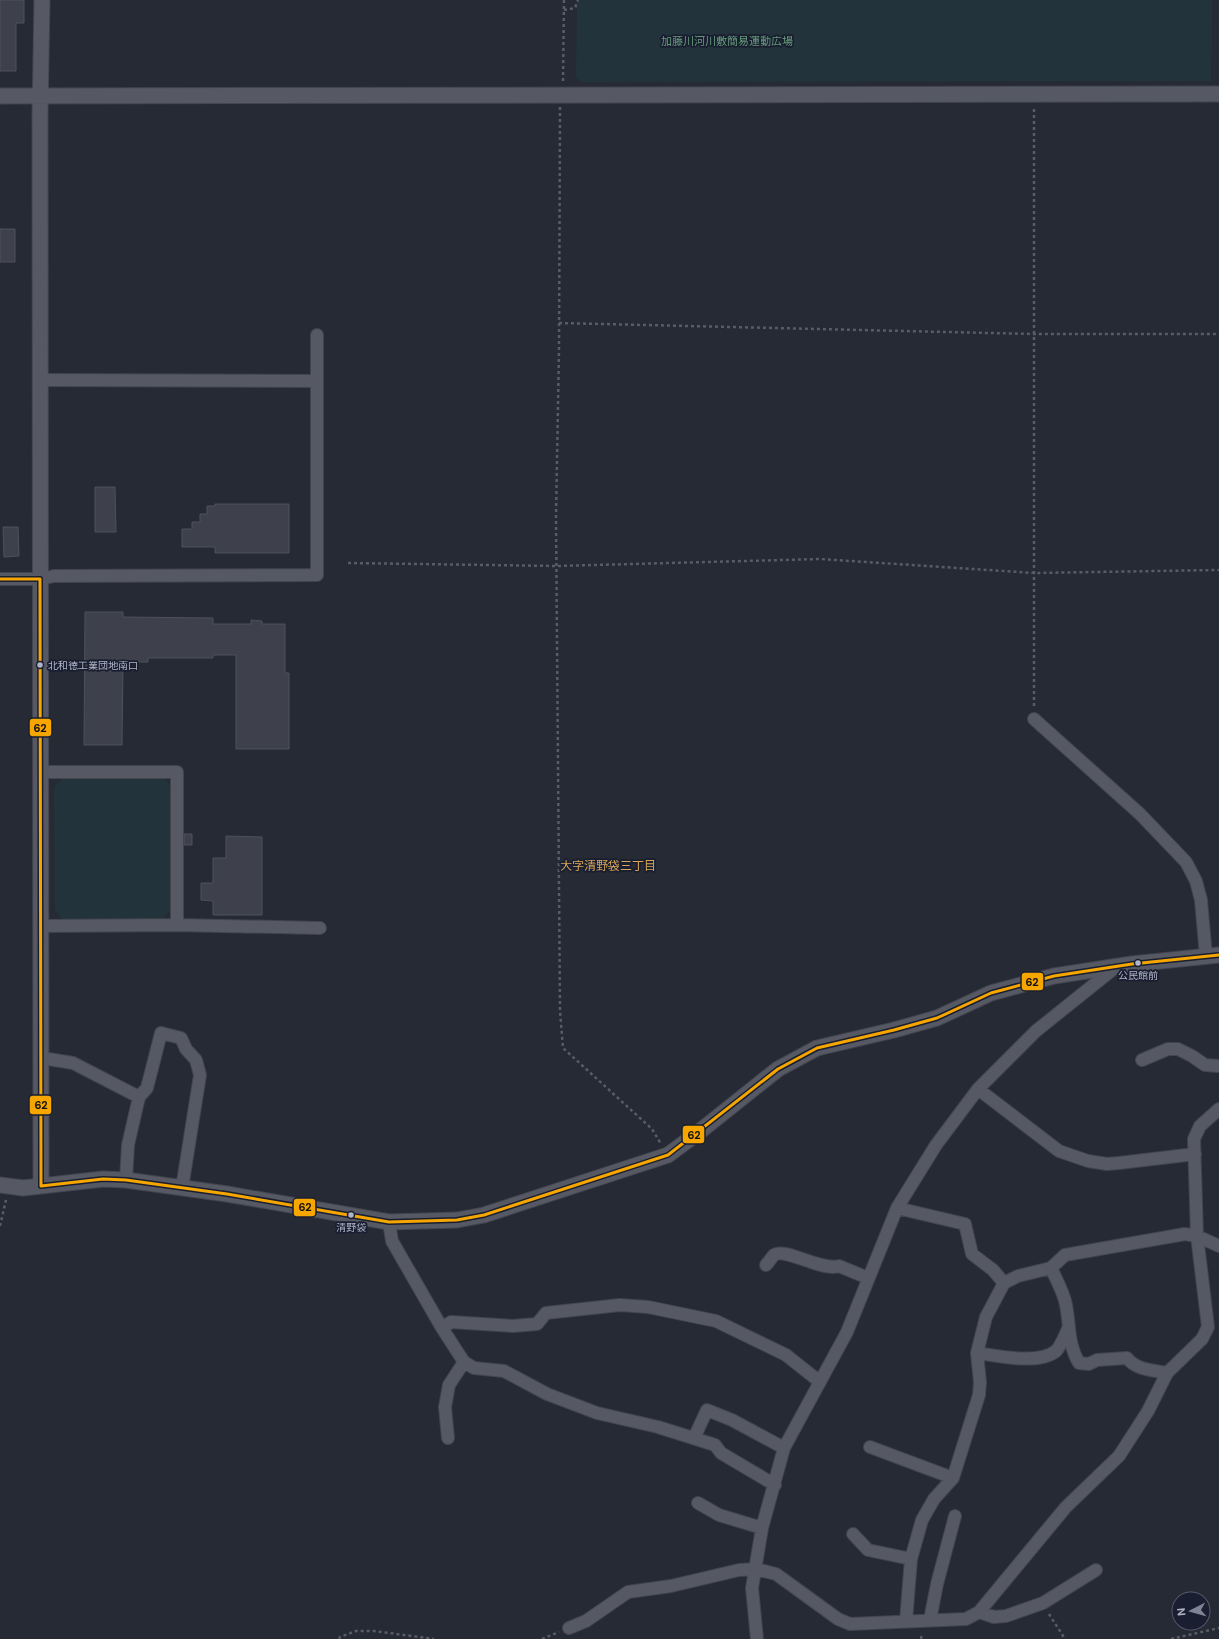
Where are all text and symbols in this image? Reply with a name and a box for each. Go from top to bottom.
park label: 加藤川河川敷簡易運動広場 [661,34,793,48]
place label: 北和徳工業団地南口 [48,659,138,672]
marker: 北和徳工業団地南口 [35,660,45,670]
line badge: 62 [29,718,52,737]
text: 62 [33,721,47,735]
district label: 大字清野袋三丁目 [560,858,656,874]
marker: 公民館前 [1133,958,1143,968]
place label: 公民館前 [1118,969,1158,982]
line badge: 62 [1021,972,1044,991]
text: 62 [1025,975,1039,989]
line badge: 62 [29,1095,52,1115]
text: 62 [34,1098,48,1112]
line badge: 62 [682,1125,705,1144]
text: 62 [687,1128,701,1142]
line badge: 62 [293,1198,316,1217]
text: 62 [298,1200,312,1214]
marker: 清野袋 [346,1210,356,1220]
place label: 清野袋 [336,1221,366,1234]
north arrow [1171,1591,1211,1631]
text: N [1174,1607,1188,1617]

